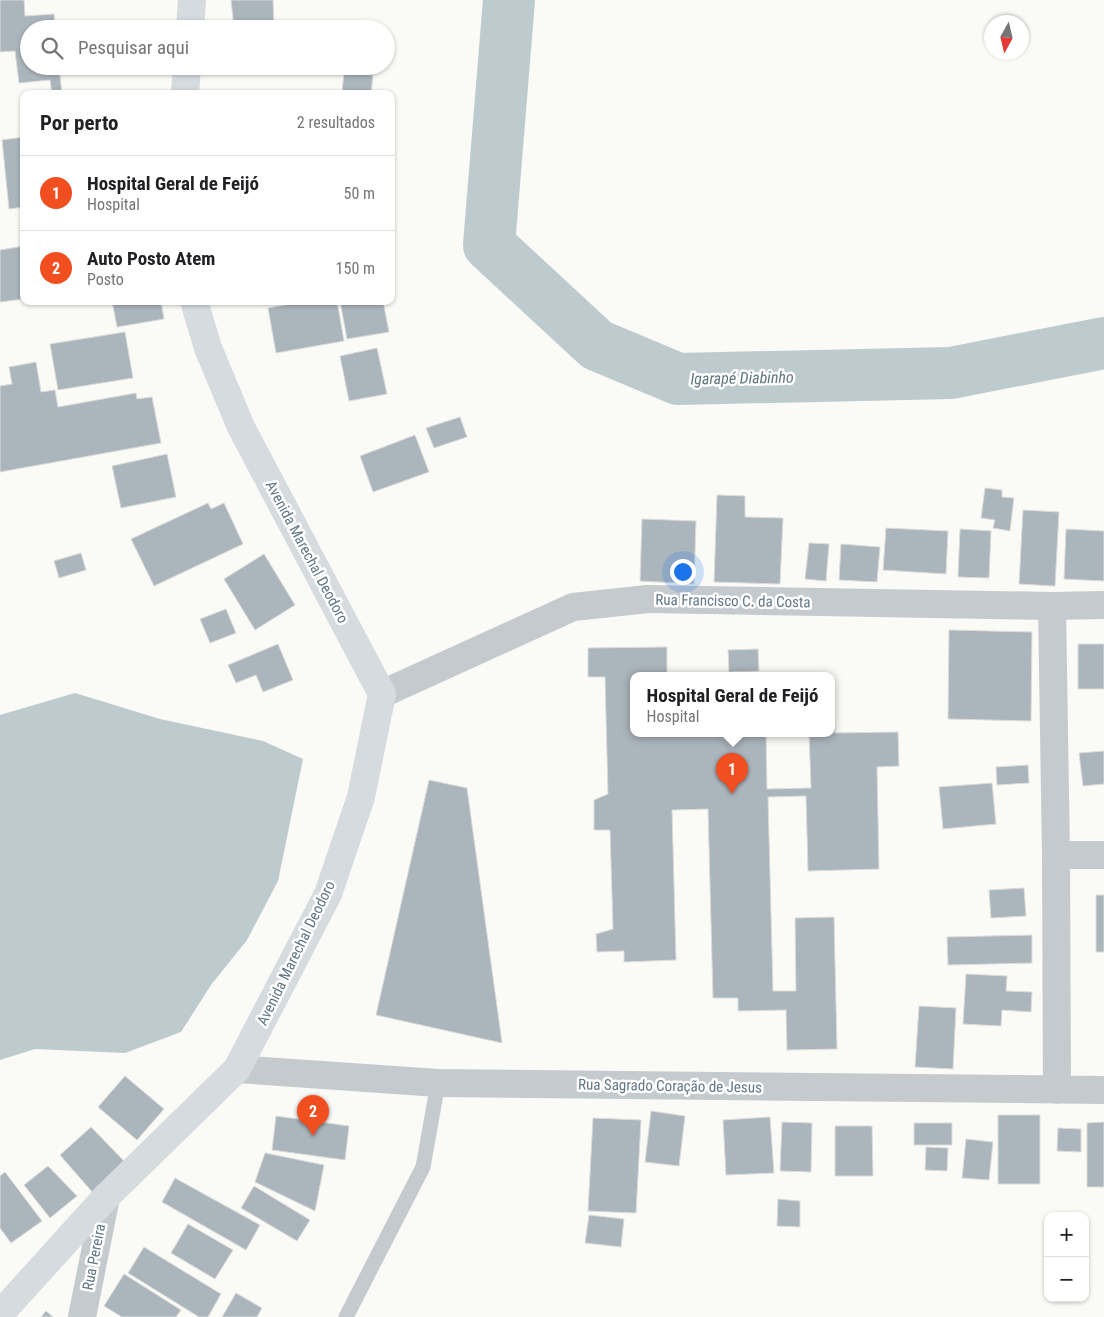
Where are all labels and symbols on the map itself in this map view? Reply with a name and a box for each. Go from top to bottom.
north arrow [984,15,1029,60]
water label: Igarapé Diabinho [690,368,794,388]
street label: Avenida Marechal Deodoro [262,478,352,626]
your location [670,559,696,585]
street label: Rua Francisco C. da Costa [655,591,811,611]
pin: 1 [716,753,748,794]
street label: Avenida Marechal Deodoro [253,878,339,1028]
street label: Rua Sagrado Coração de Jesus [578,1075,762,1097]
pin: 2 [297,1095,329,1136]
street label: Rua Pereira [79,1222,109,1292]

